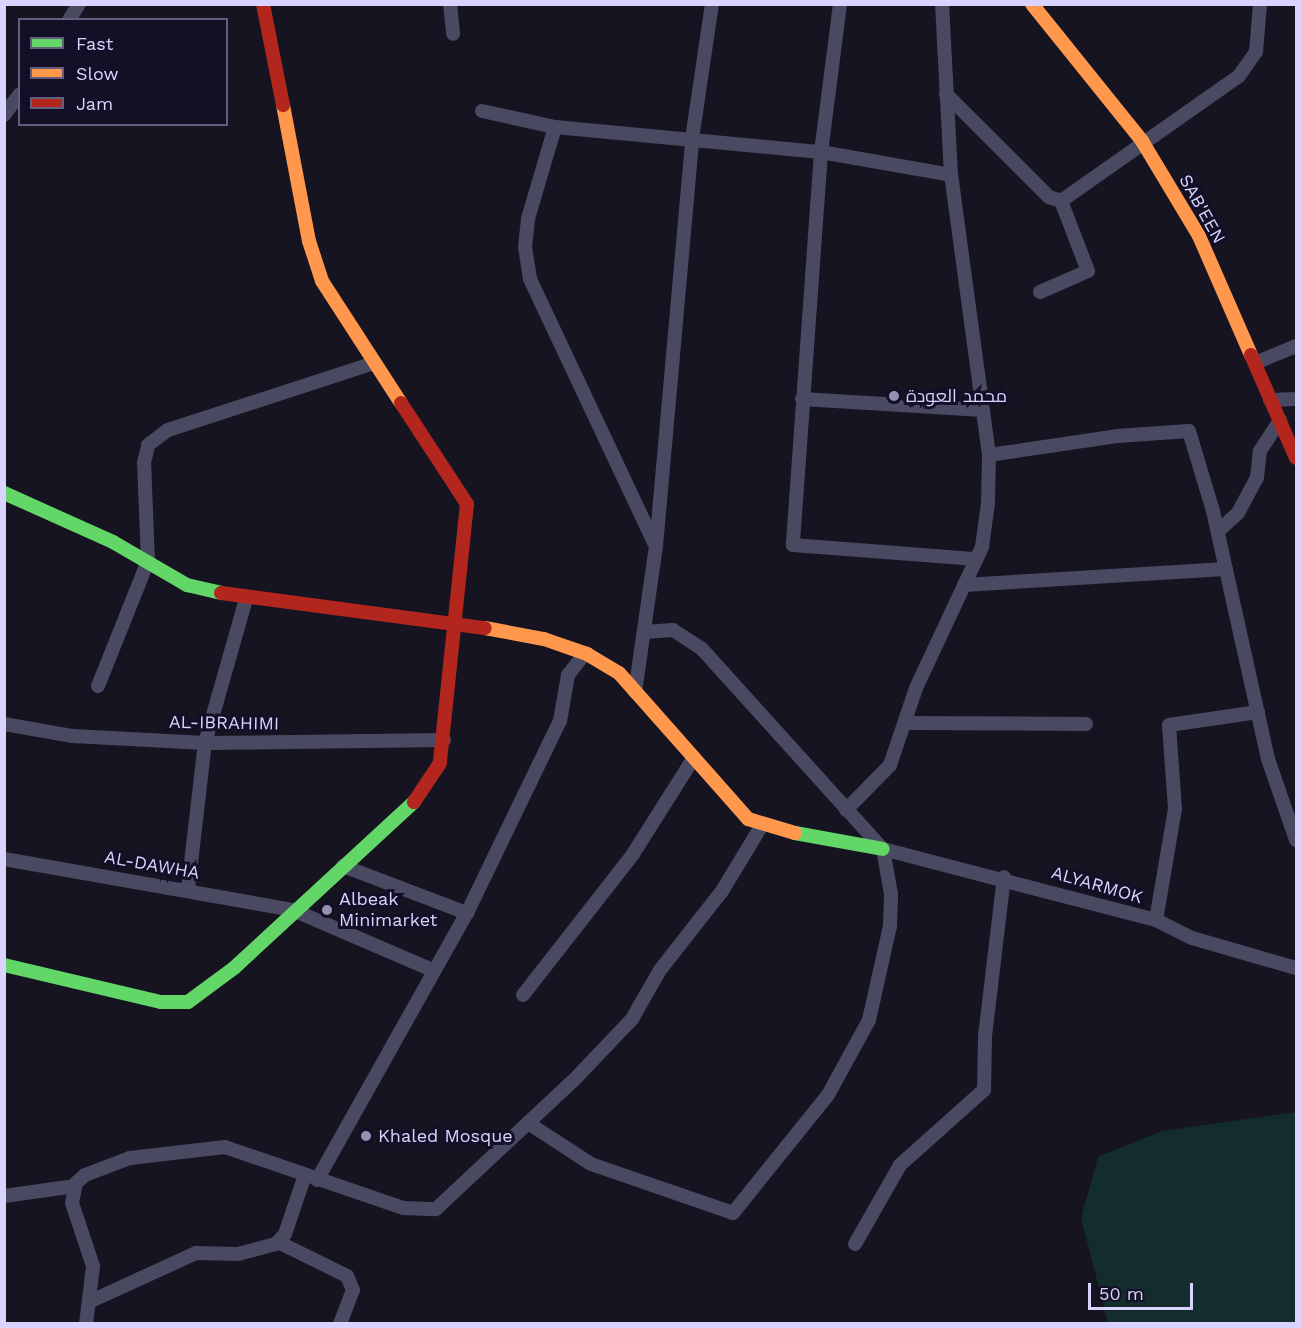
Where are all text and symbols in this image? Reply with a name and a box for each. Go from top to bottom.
legend [18,18,228,126]
text: Fast [76,33,113,54]
text: Slow [76,63,119,84]
text: Jam [76,93,113,114]
street label: SAB'EEN [1174,171,1230,247]
place label: محمد العودة [906,385,1007,407]
marker: محمد العودة [887,389,901,403]
street label: AL-IBRAHIMI [169,711,279,735]
street label: AL-DAWHA [103,846,201,884]
street label: ALYARMOK [1049,862,1145,908]
place label: Albeak Minimarket [339,889,437,932]
marker: Albeak Minimarket [320,903,334,917]
place label: Khaled Mosque [378,1125,513,1147]
marker: Khaled Mosque [359,1129,373,1143]
scale bar [1091,1271,1196,1309]
text: 50 m [1099,1283,1144,1304]

